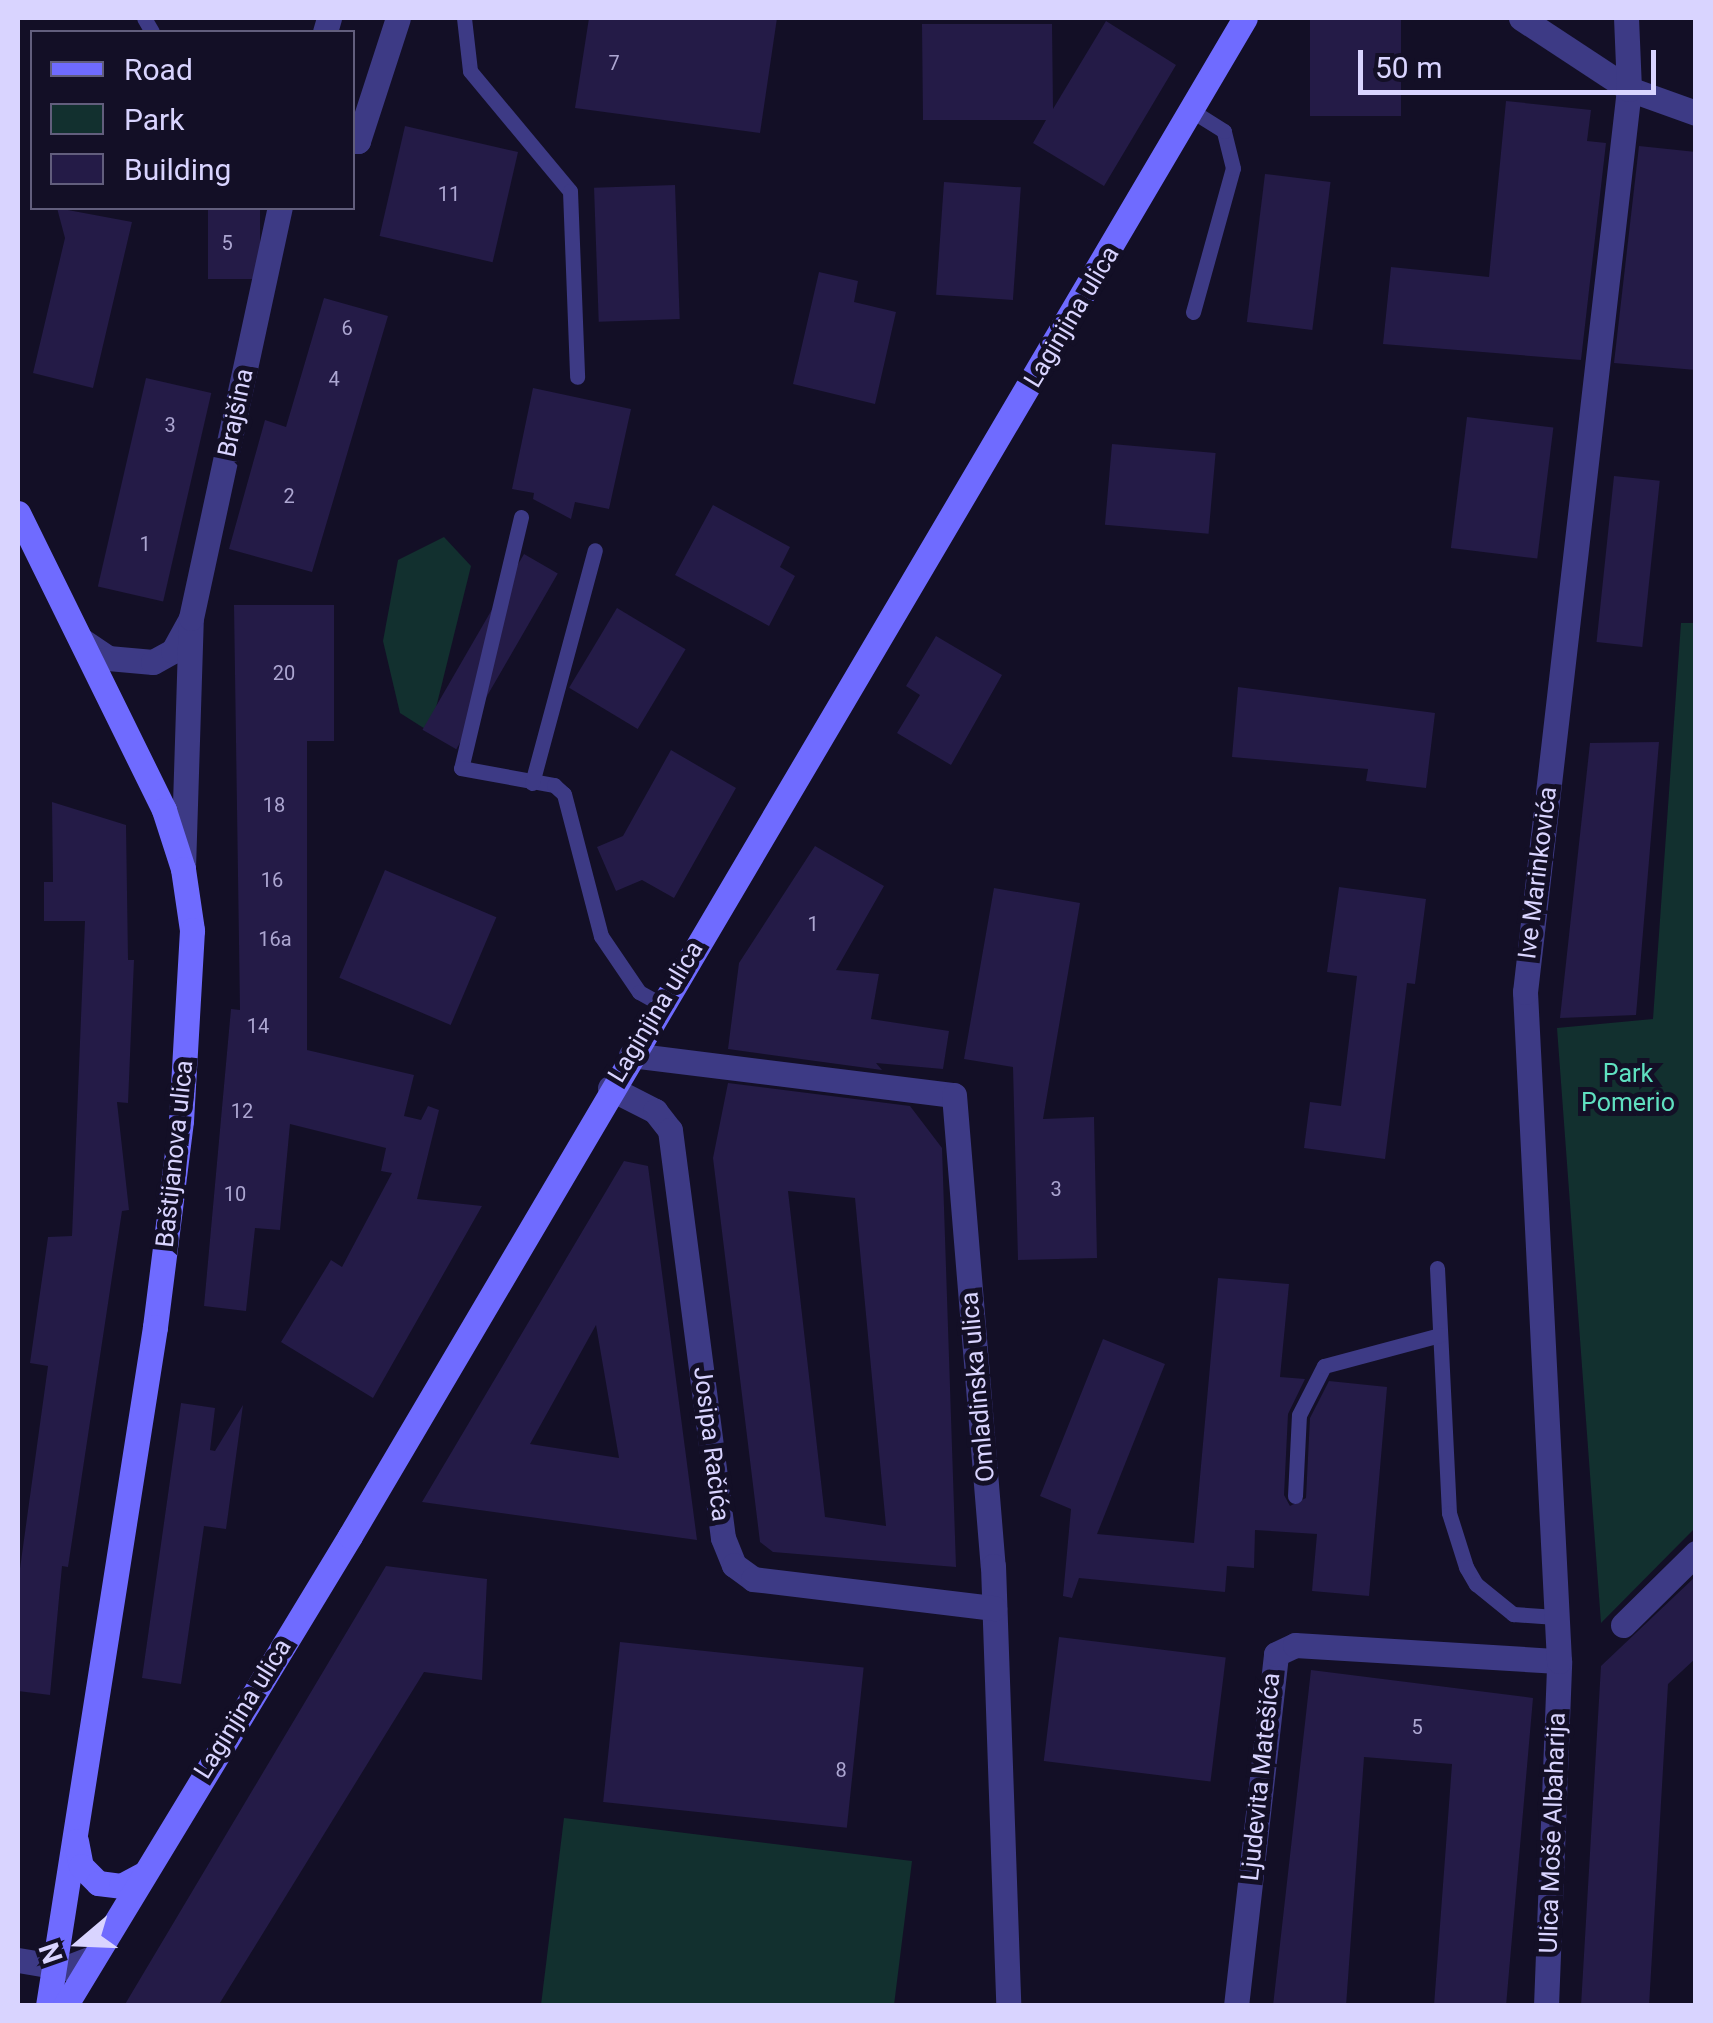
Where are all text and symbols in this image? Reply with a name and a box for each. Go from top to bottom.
legend [30,30,355,210]
scale bar [1363,30,1660,92]
text: 50 m [1375,50,1442,85]
house number: 7 [608,51,620,75]
text: Road [124,52,193,87]
text: Park [124,102,184,137]
text: Building [124,152,231,187]
house number: 11 [438,182,460,206]
house number: 5 [221,231,233,255]
street label: Laginjina ulica [1018,241,1126,393]
house number: 6 [341,316,353,340]
street label: Brajšina [212,366,260,460]
house number: 4 [328,367,340,391]
house number: 3 [164,413,176,437]
house number: 2 [283,484,295,508]
house number: 1 [139,532,151,556]
house number: 20 [273,661,295,685]
street label: Ive Marinkovića [1513,785,1563,961]
house number: 18 [263,793,285,817]
house number: 16 [261,868,283,892]
house number: 1 [807,912,819,936]
house number: 16a [258,927,292,951]
street label: Laginjina ulica [602,936,710,1088]
house number: 14 [247,1014,269,1038]
street label: Baštijanova ulica [150,1059,200,1249]
park label: Park Pomerio [1581,1060,1675,1119]
house number: 12 [231,1099,253,1123]
house number: 3 [1050,1177,1062,1201]
house number: 10 [224,1182,246,1206]
street label: Omladinska ulica [955,1291,1001,1483]
street label: Josipa Račića [687,1365,735,1523]
street label: Laginjina ulica [188,1634,298,1784]
street label: Ljudevita Matešića [1235,1671,1287,1883]
street label: Ulica Moše Albaharija [1534,1712,1572,1954]
house number: 5 [1411,1715,1423,1739]
house number: 8 [835,1758,847,1782]
north arrow [30,1893,130,1993]
text: N [32,1938,70,1968]

